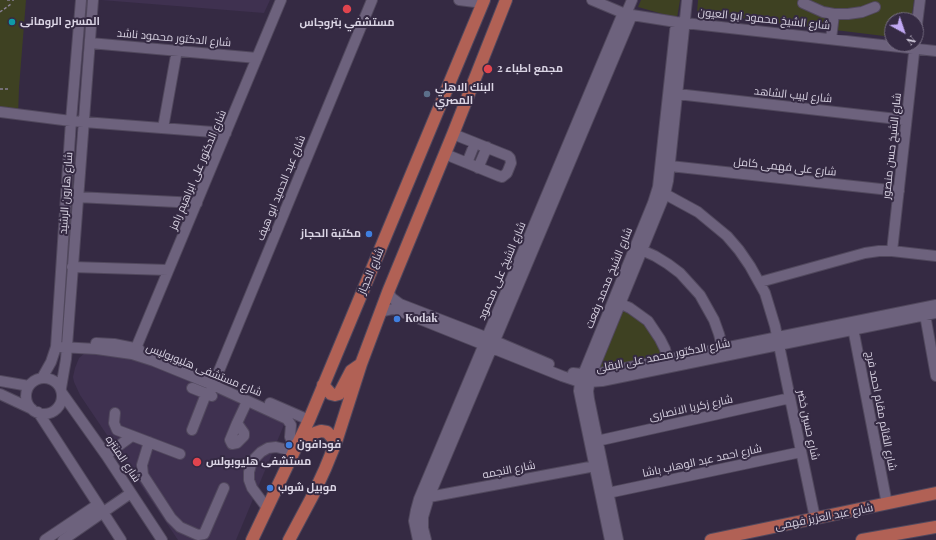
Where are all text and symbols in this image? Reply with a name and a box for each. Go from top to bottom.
marker: مستشفي بتروجاس [341,3,353,15]
street label: شارع الشيخ محمود ابو العيون [697,5,831,33]
north arrow [884,12,924,52]
place label: المسرح الرومانى [20,15,100,29]
place label: مستشفي بتروجاس [300,16,394,30]
marker: المسرح الرومانى [7,17,17,27]
street label: شارع الدكتور محمود ناشد [116,26,232,50]
text: N [904,33,919,49]
place label: مجمع اطباء 2 [497,62,563,76]
marker: مجمع اطباء 2 [482,63,494,75]
place label: البنك الاهلي المصري [435,81,494,107]
street label: شارع لبيب الشاهد [753,84,833,106]
marker: البنك الاهلي المصري [422,89,432,99]
street label: شارع الشيخ حسن منصور [880,92,904,200]
street label: شارع الدكتور على ابراهيم رامز [167,108,229,232]
street label: شارع عبد الحميد ابو هيف [254,133,308,243]
street label: شارع هارون الرشيد [57,151,75,235]
street label: شارع على فهمى كامل [733,155,837,179]
street label: شارع الشيخ على محمود [475,220,529,322]
street label: شارع الشيخ محمد رفعت [583,226,635,330]
place label: مكتبة الحجاز [300,227,361,241]
marker: مكتبة الحجاز [364,229,374,239]
street label: شارع الحجاز [355,246,387,296]
place label: Kodak [405,312,438,326]
marker: Kodak [392,314,402,324]
street label: شارع الدكتور محمد على البقلى [595,337,731,375]
street label: شارع مستشفى هليوبوليس [144,341,264,399]
street label: شارع القائم مقام احمد فرج [863,350,899,472]
street label: شارع حسين خضر [794,389,822,461]
street label: شارع زكريا الانصارى [648,393,734,423]
street label: شارع المنتزه [103,433,143,485]
place label: فودافون [297,438,341,452]
marker: فودافون [284,440,294,450]
street label: شارع احمد عبد الوهاب باشا [641,442,763,480]
place label: مستشفى هليوبولس [206,455,311,469]
marker: مستشفى هليوبولس [191,456,203,468]
street label: شارع النجمه [481,458,537,482]
place label: موبيل شوب [278,481,337,495]
marker: موبيل شوب [265,483,275,493]
street label: شارع عبد العزيز فهمى [774,501,874,533]

